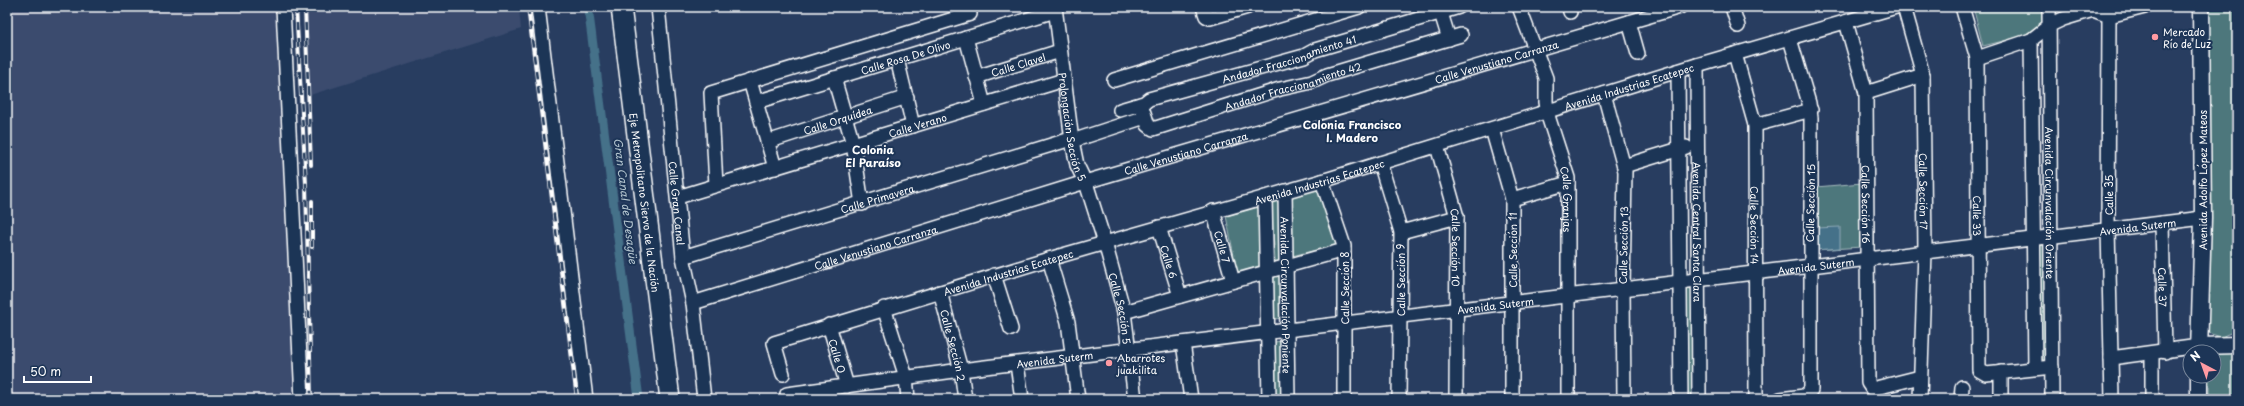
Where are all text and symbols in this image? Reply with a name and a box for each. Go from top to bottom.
place label: Mercado Río de Luz [2163,24,2211,51]
street label: Andador Fraccionamiento 41 [1220,31,1358,86]
marker: Mercado Río de Luz [2150,32,2160,42]
street label: Calle Rosa De Olivo [859,36,952,77]
street label: Calle Venustiano Carranza [1433,36,1560,86]
street label: Calle Clavel [989,48,1047,79]
street label: Andador Fraccionamiento 42 [1222,58,1363,114]
street label: Avenida Industrias Ecatepec [1562,59,1695,113]
street label: Prolongación Sección 5 [1056,71,1091,183]
street label: Calle Orquídea [801,101,874,137]
street label: Calle Verano [886,108,949,140]
street label: Avenida Adolfo López Mateos [2195,110,2210,250]
street label: Eje Metropolitano Siervo de la Nación [627,112,664,293]
district label: Colonia Francisco I. Madero [1303,116,1402,146]
street label: Calle Venustiano Carranza [1122,127,1250,178]
street label: Avenida Circunvalación Oriente [2042,127,2059,280]
water label: Gran Canal de Desagüe [610,137,642,266]
district label: Colonia El Paraíso [845,141,901,171]
street label: Calle Sección 17 [1916,153,1932,231]
street label: Avenida Industrias Ecatepec [1253,155,1386,207]
street label: Calle Gran Canal [666,160,689,246]
street label: Avenida Central Santa Clara [1690,162,1706,303]
street label: Calle Granjas [1557,164,1576,232]
street label: Calle Sección 15 [1802,164,1818,242]
street label: Calle Sección 16 [1859,165,1875,244]
street label: Calle 35 [2101,174,2116,215]
street label: Calle Primavera [838,179,917,216]
street label: Calle Sección 14 [1748,186,1763,265]
street label: Calle 33 [1970,195,1986,237]
street label: Calle Sección 13 [1615,205,1631,284]
street label: Calle Sección 10 [1447,206,1465,287]
street label: Calle Sección 11 [1505,212,1520,288]
street label: Avenida Suterm [2098,214,2177,238]
street label: Avenida Circunvalación Poniente [1278,216,1295,374]
street label: Calle Venustiano Carranza [812,220,939,273]
street label: Calle 7 [1211,229,1235,265]
street label: Calle 6 [1157,243,1182,280]
street label: Calle Sección 9 [1393,244,1408,316]
street label: Avenida Industrias Ecatepec [941,245,1075,298]
street label: Calle Sección 8 [1337,252,1352,324]
street label: Avenida Suterm [1777,253,1855,277]
street label: Calle 37 [2156,267,2171,307]
street label: Calle Sección 5 [1106,271,1136,345]
street label: Avenida Suterm [1456,292,1535,317]
street label: Calle Sección 2 [937,308,970,382]
street label: Calle O [826,337,850,375]
north arrow [2182,344,2222,384]
street label: Avenida Suterm [1015,346,1094,371]
text: N [2186,347,2204,365]
place label: Abarrotes juakilita [1116,350,1166,377]
scale bar [24,358,91,384]
marker: Abarrotes juakilita [1104,358,1114,368]
text: 50 m [30,362,61,380]

